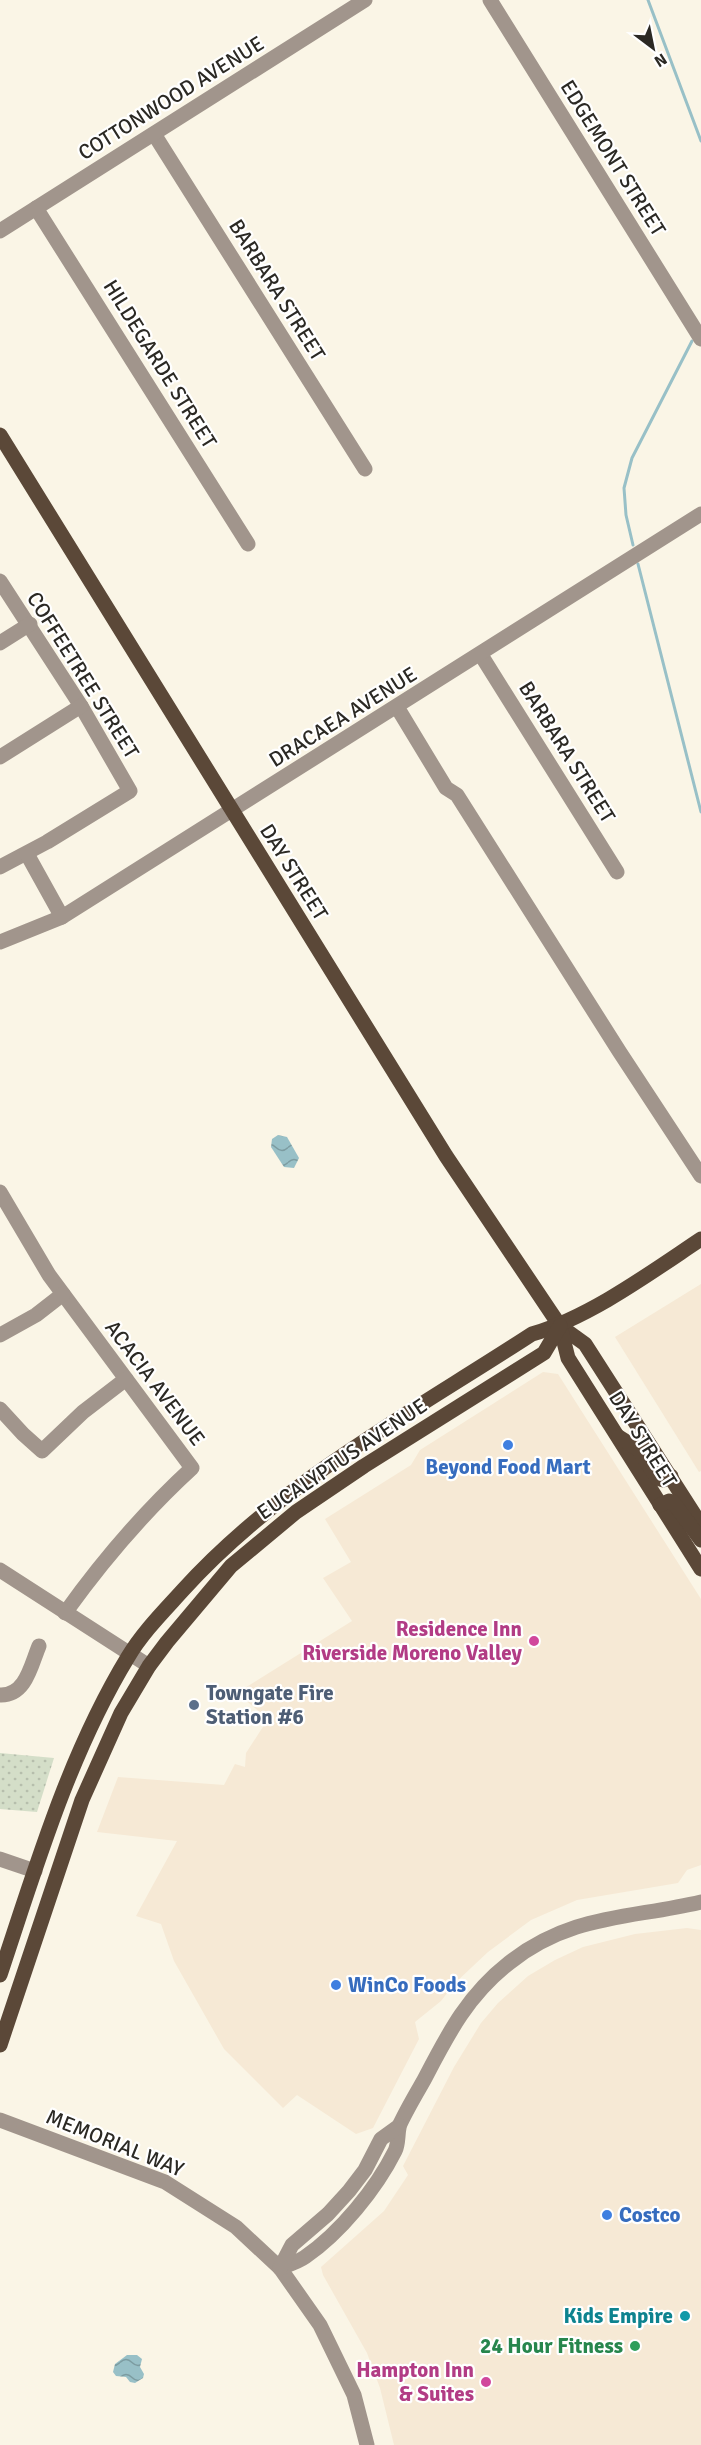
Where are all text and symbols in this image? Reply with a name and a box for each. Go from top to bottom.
north arrow [623,18,683,78]
street label: COTTONWOOD AVENUE [73,30,269,166]
text: N [650,48,670,71]
street label: EDGEMONT STREET [555,75,672,241]
street label: BARBARA STREET [223,214,331,366]
street label: HILDEGARDE STREET [98,275,223,454]
street label: COFFEETREE STREET [21,587,145,764]
street label: DRACAEA AVENUE [264,661,422,773]
street label: BARBARA STREET [513,676,621,828]
street label: DAY STREET [254,819,334,925]
street label: ACACIA AVENUE [99,1315,211,1451]
street label: DAY STREET [603,1386,683,1492]
street label: EUCALYPTUS AVENUE [252,1393,432,1525]
marker: Beyond Food Mart [501,1438,515,1452]
place label: Beyond Food Mart [425,1454,591,1480]
place label: Residence Inn Riverside Moreno Valley [302,1616,523,1666]
marker: Residence Inn Riverside Moreno Valley [527,1634,541,1648]
place label: Towngate Fire Station #6 [206,1680,334,1730]
marker: Towngate Fire Station #6 [187,1698,201,1712]
place label: WinCo Foods [348,1972,466,1998]
marker: WinCo Foods [329,1978,343,1992]
street label: MEMORIAL WAY [42,2104,188,2183]
place label: Costco [619,2202,680,2228]
marker: Costco [600,2208,614,2222]
place label: Kids Empire [563,2303,673,2329]
marker: Kids Empire [678,2309,692,2323]
place label: 24 Hour Fitness [480,2333,623,2359]
marker: 24 Hour Fitness [628,2339,642,2353]
place label: Hampton Inn & Suites [356,2357,474,2407]
marker: Hampton Inn & Suites [479,2375,493,2389]

